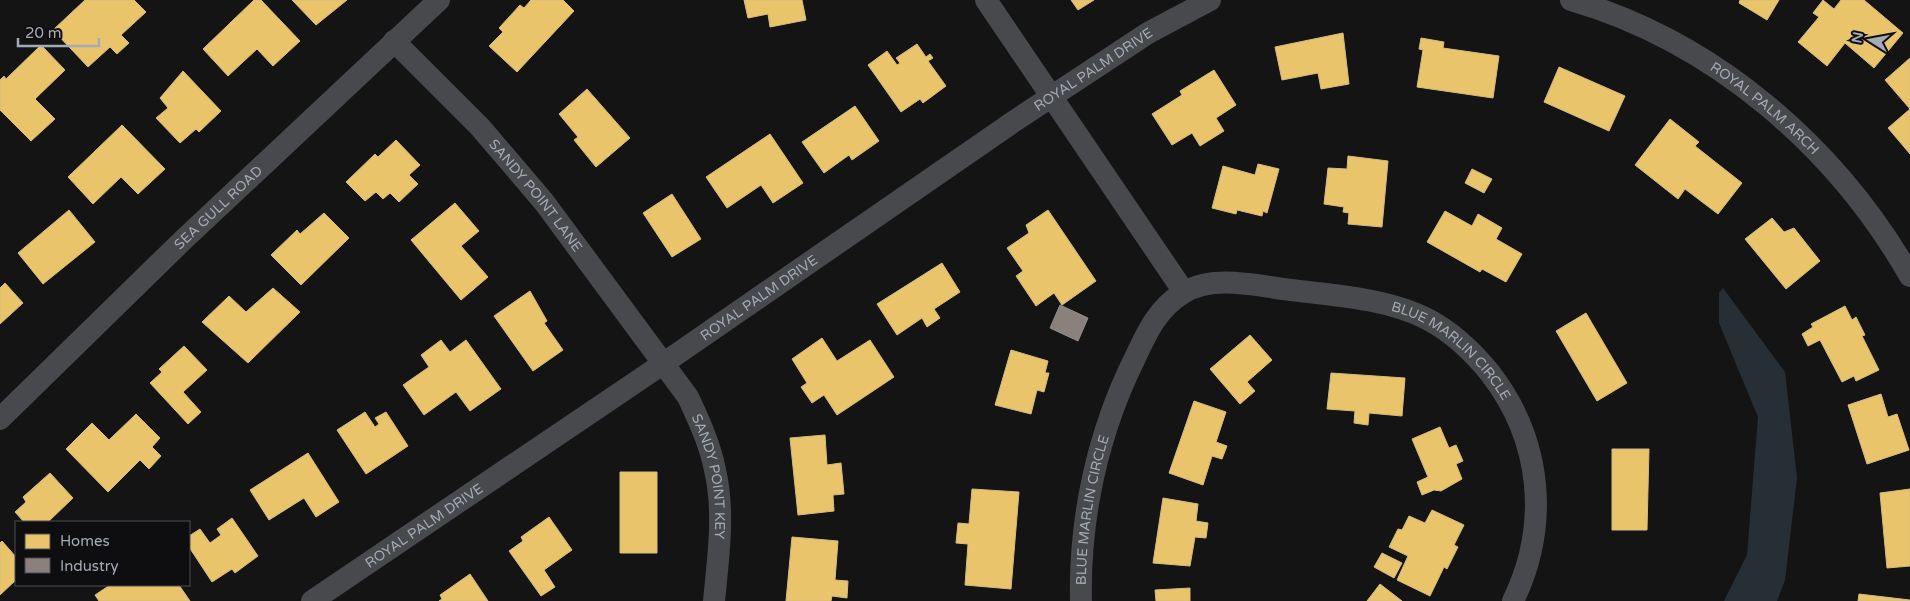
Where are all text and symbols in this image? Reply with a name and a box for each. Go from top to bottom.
scale bar [18,15,99,47]
north arrow [1845,15,1895,65]
text: 20 m [25,24,62,42]
street label: ROYAL PALM DRIVE [1031,24,1156,114]
text: N [1848,30,1867,45]
street label: ROYAL PALM ARCH [1707,58,1823,158]
street label: SANDY POINT LANE [486,136,586,255]
street label: SEA GULL ROAD [170,162,266,253]
street label: ROYAL PALM DRIVE [697,251,821,344]
street label: BLUE MARLIN CIRCLE [1390,298,1515,403]
street label: SANDY POINT KEY [688,411,729,540]
street label: BLUE MARLIN CIRCLE [1072,433,1112,585]
street label: ROYAL PALM DRIVE [362,479,486,571]
legend [15,521,190,586]
text: Homes [60,532,110,550]
text: Industry [60,557,119,575]

